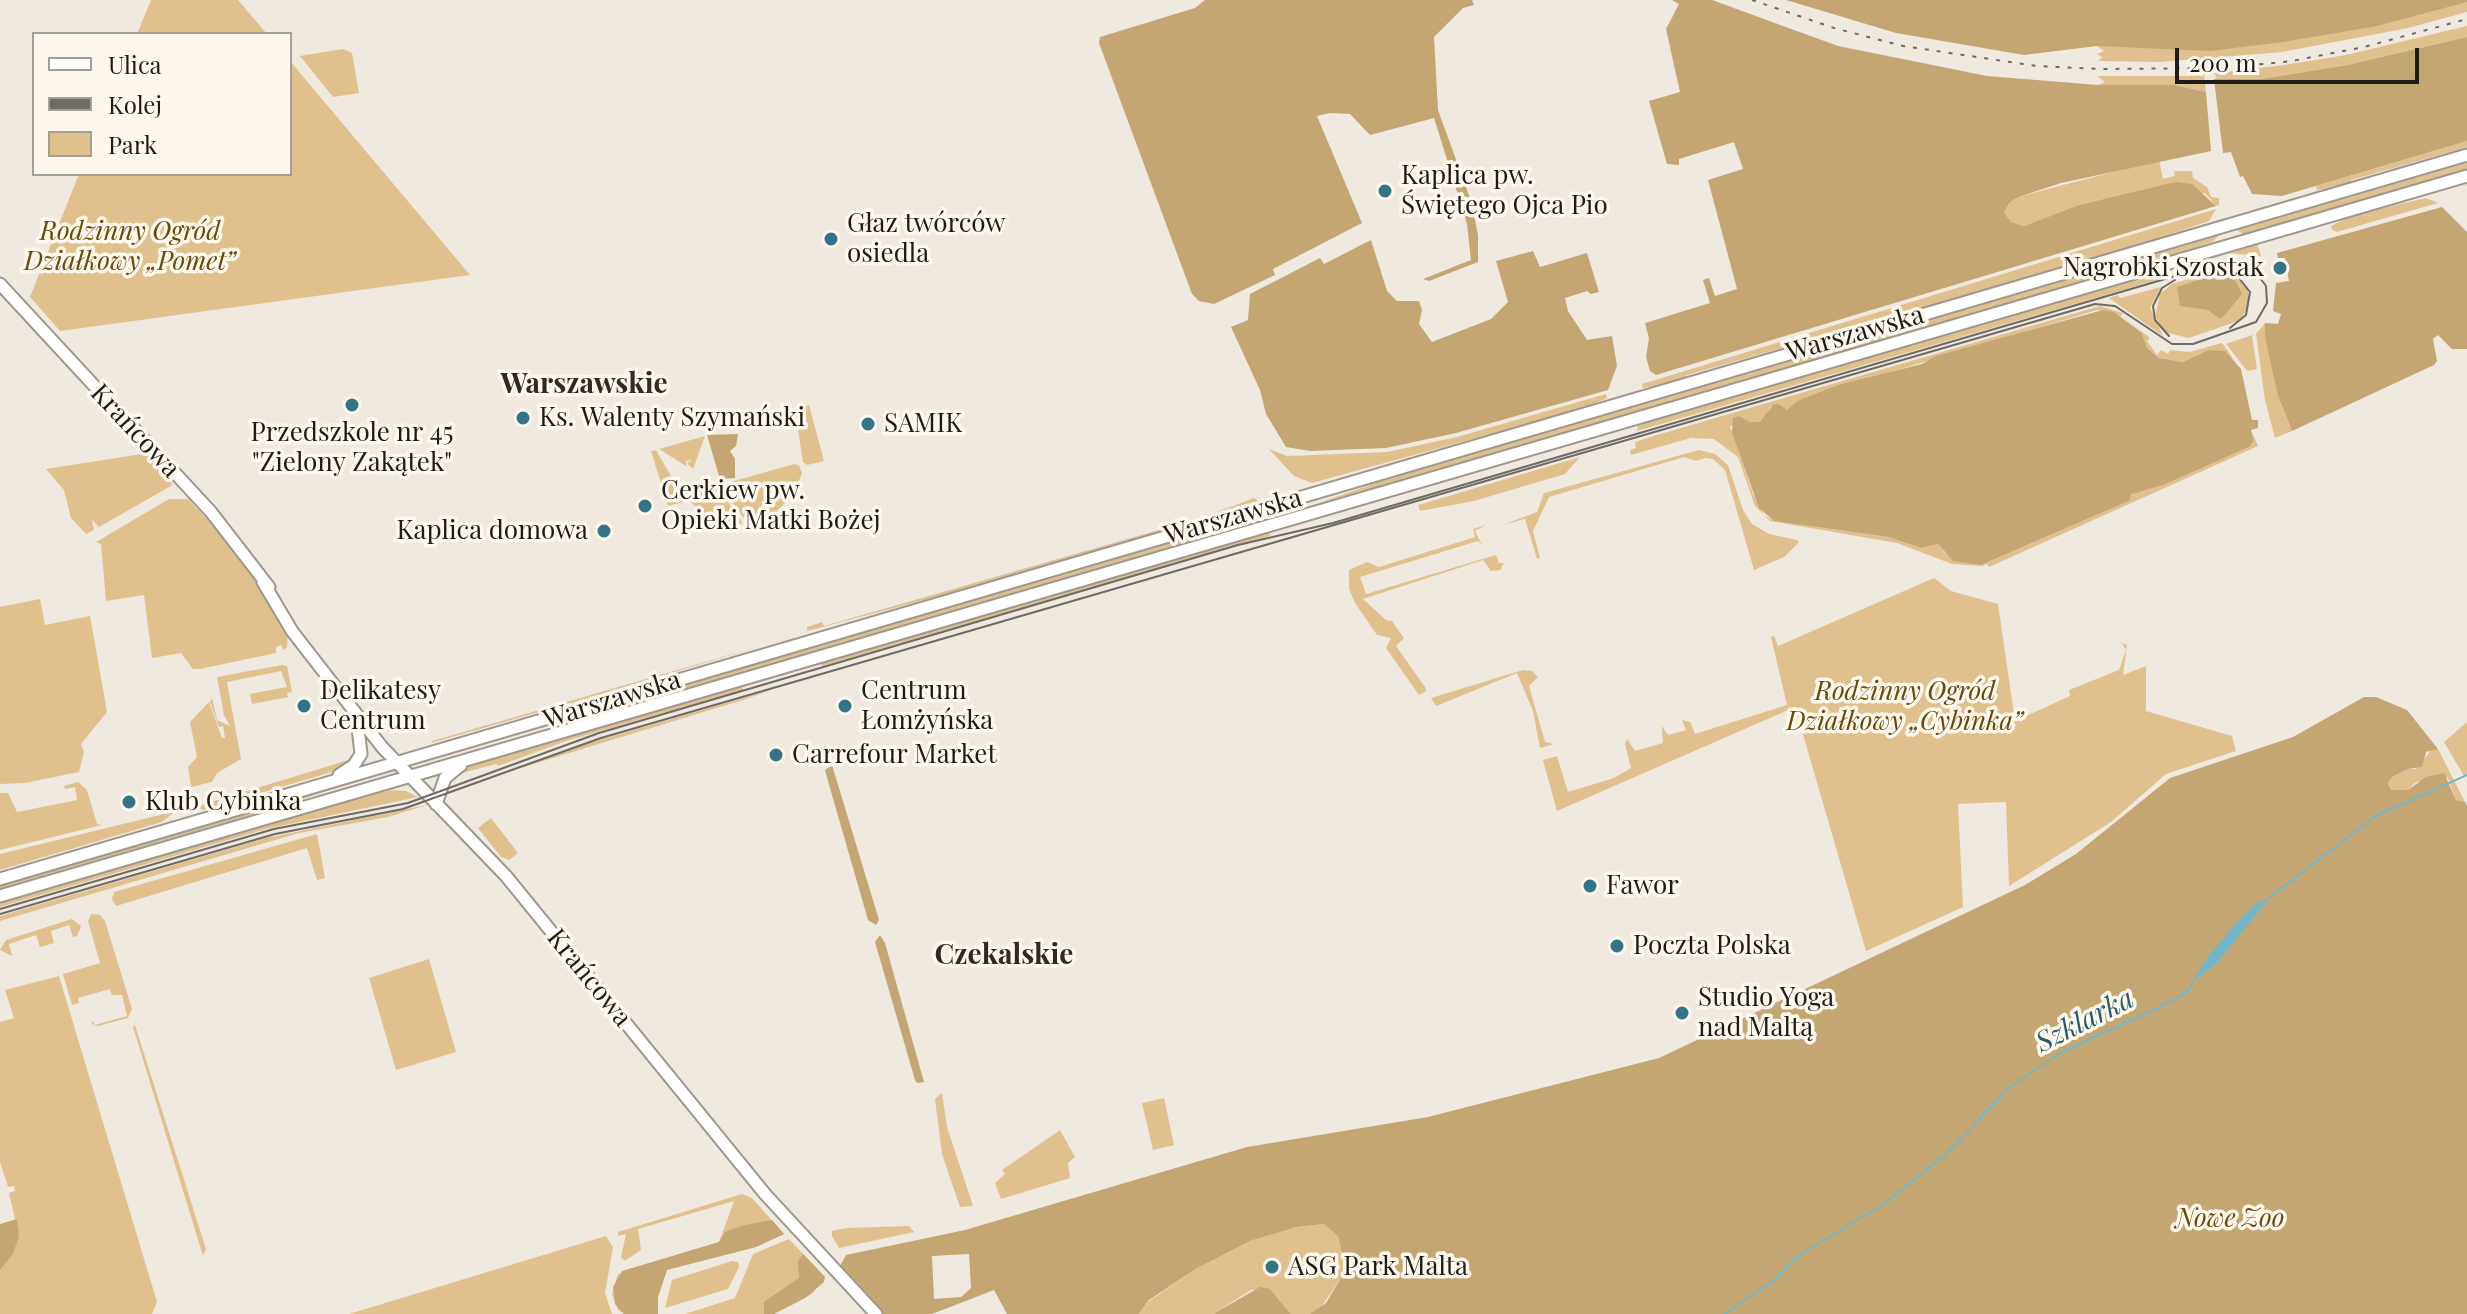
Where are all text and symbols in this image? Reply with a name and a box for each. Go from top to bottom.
legend [32,32,292,176]
scale bar [2179,32,2423,82]
text: 200 m [2189,46,2257,78]
text: Ulica [108,48,162,80]
text: Kolej [108,88,162,120]
text: Park [108,128,157,160]
place label: Kaplica pw. Świętego Ojca Pio [1401,160,1608,222]
marker: Kaplica pw. Świętego Ojca Pio [1376,182,1394,200]
place label: Głaz twórców osiedla [847,208,1005,270]
park label: Rodzinny Ogród Działkowy „Pomet” [24,216,236,278]
marker: Głaz twórców osiedla [822,230,840,248]
place label: Nagrobki Szostak [2063,252,2264,284]
marker: Nagrobki Szostak [2271,259,2289,277]
street label: Warszawska [1782,299,1928,369]
district label: Warszawskie [500,367,668,401]
street label: Krańcowa [84,378,186,484]
marker: Przedszkole nr 45 "Zielony Zakątek" [343,396,361,414]
place label: Ks. Walenty Szymański [539,402,805,434]
place label: SAMIK [884,408,962,440]
marker: Ks. Walenty Szymański [514,409,532,427]
marker: SAMIK [859,415,877,433]
place label: Przedszkole nr 45 "Zielony Zakątek" [251,417,453,478]
place label: Cerkiew pw. Opieki Matki Bożej [661,475,881,536]
street label: Warszawska [1160,482,1306,552]
marker: Cerkiew pw. Opieki Matki Bożej [636,497,654,515]
place label: Kaplica domowa [396,515,588,547]
marker: Kaplica domowa [595,522,613,540]
street label: Warszawska [540,664,684,736]
place label: Delikatesy Centrum [320,675,441,736]
place label: Centrum Łomżyńska [861,675,993,736]
park label: Rodzinny Ogród Działkowy „Cybinka” [1787,676,2023,738]
marker: Delikatesy Centrum [295,697,313,715]
marker: Centrum Łomżyńska [836,697,854,715]
place label: Carrefour Market [792,739,997,771]
marker: Carrefour Market [767,746,785,764]
place label: Klub Cybinka [145,786,301,818]
marker: Klub Cybinka [120,793,138,811]
place label: Fawor [1606,870,1679,902]
marker: Fawor [1581,877,1599,895]
street label: Krańcowa [540,923,638,1033]
place label: Poczta Polska [1633,930,1791,962]
marker: Poczta Polska [1608,937,1626,955]
district label: Czekalskie [935,938,1073,972]
place label: Studio Yoga nad Maltą [1698,982,1834,1044]
water label: Szklarka [2030,982,2140,1060]
marker: Studio Yoga nad Maltą [1673,1004,1691,1022]
park label: Nowe Zoo [2176,1203,2284,1235]
place label: ASG Park Malta [1288,1251,1468,1283]
marker: ASG Park Malta [1263,1258,1281,1276]

